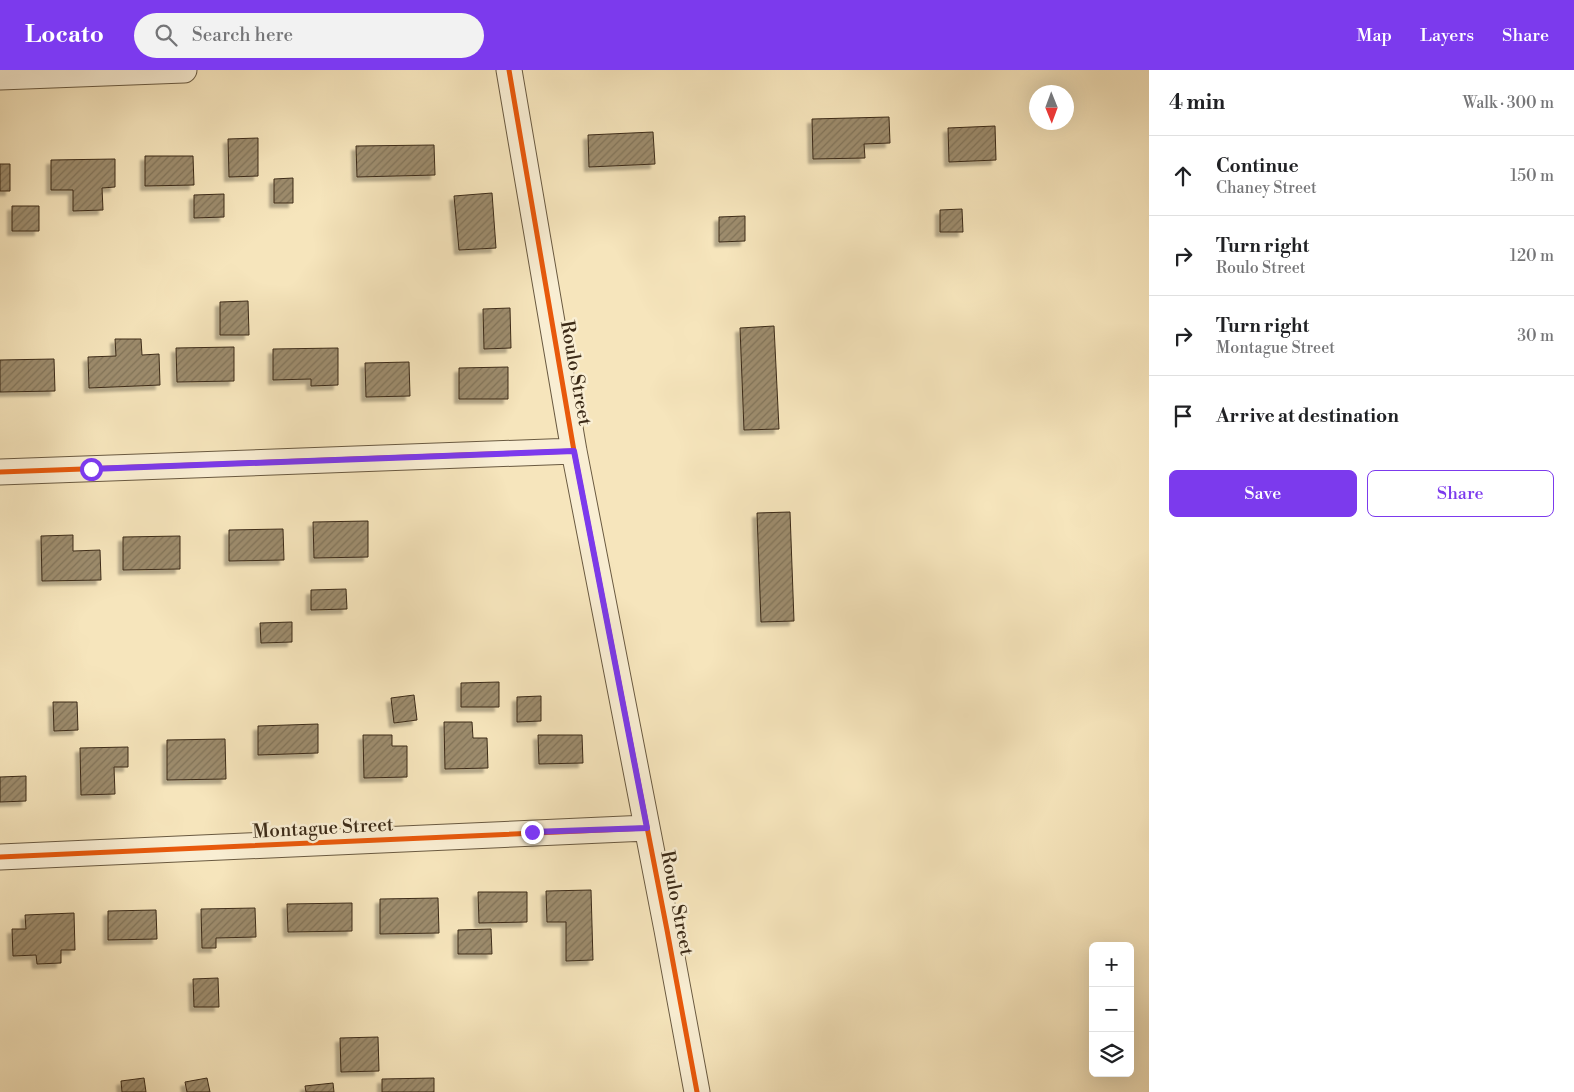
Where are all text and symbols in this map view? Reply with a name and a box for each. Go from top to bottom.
search box [134,13,484,58]
text: Locato [25,20,104,50]
icon: search [152,21,180,49]
text: Search here [192,23,293,47]
text: Map [1357,24,1392,47]
text: Layers [1420,24,1474,47]
text: Share [1502,24,1549,47]
north arrow [1029,85,1074,130]
text: 4 min [1169,90,1225,116]
text: Walk · 300 m [1463,93,1554,113]
text: Continue [1216,154,1299,178]
icon: ahead [1169,162,1197,190]
text: 150 m [1510,166,1554,186]
text: Chaney Street [1216,178,1317,198]
text: Turn right [1216,234,1309,258]
icon: right [1169,242,1197,270]
text: 120 m [1510,246,1554,266]
text: Roulo Street [1216,258,1306,278]
text: Turn right [1216,314,1309,338]
street label: Roulo Street [555,319,597,428]
icon: right [1169,322,1197,350]
text: 30 m [1517,326,1554,346]
text: Montague Street [1216,338,1335,358]
icon: arrive [1169,402,1197,430]
text: Arrive at destination [1216,404,1399,428]
route start [80,458,103,481]
button: Save [1169,470,1357,517]
button: Share [1367,470,1554,517]
street label: Montague Street [252,812,394,844]
route end [521,821,544,844]
street label: Roulo Street [655,849,699,958]
map controls [1089,942,1134,1077]
button: + [1089,942,1134,987]
button: − [1089,987,1134,1032]
button: layers [1089,1032,1134,1077]

